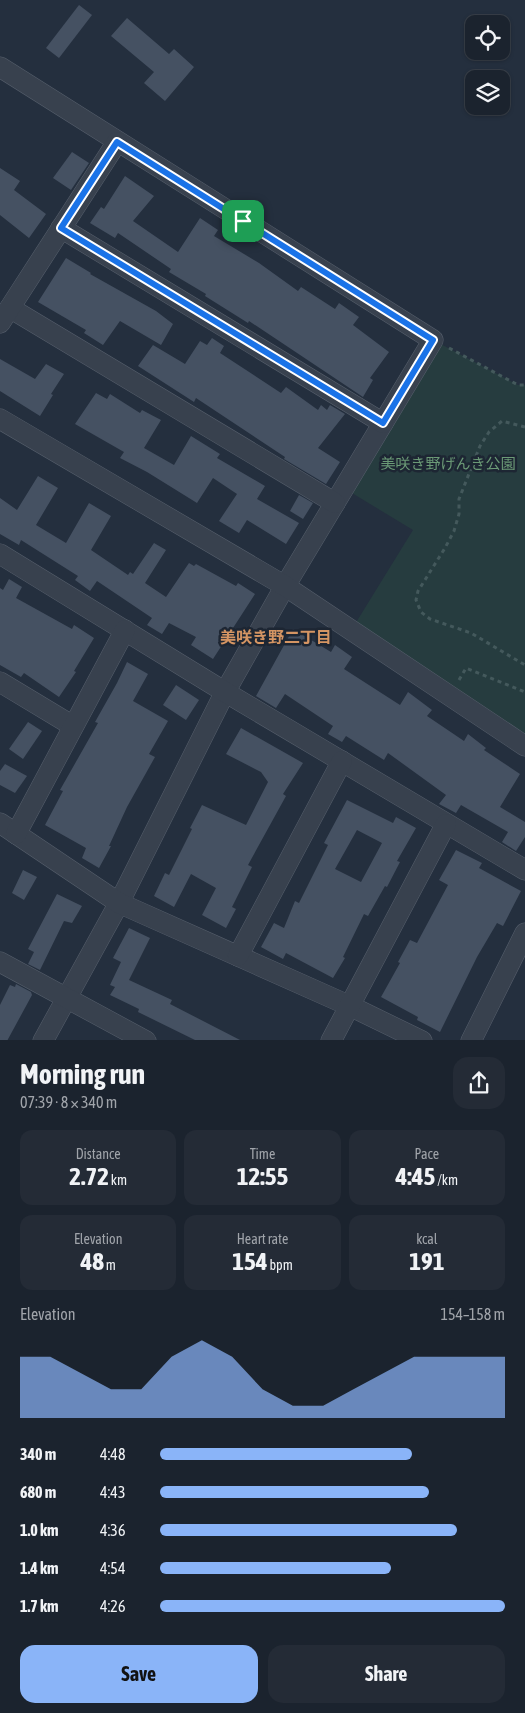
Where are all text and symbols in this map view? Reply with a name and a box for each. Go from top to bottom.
map controls [465,15,510,115]
button: locate [465,15,510,60]
button: layers [465,70,510,115]
pin [222,200,264,242]
icon: arrive [229,207,257,235]
park label: 美咲き野げんき公園 [380,455,516,472]
district label: 美咲き野二丁目 [220,628,332,646]
button: share [453,1057,505,1109]
text: Morning run [20,1058,145,1090]
text: 07:39 · 8 × 340 m [20,1093,117,1111]
text: Distance [76,1146,121,1162]
text: Time [250,1146,275,1162]
text: Pace [415,1146,439,1162]
text: 2.72 [69,1162,109,1190]
text: 12:55 [237,1162,288,1190]
text: 4:45 [396,1162,435,1190]
text: km [109,1172,127,1188]
text: /km [435,1172,458,1188]
text: Elevation [74,1231,122,1247]
text: Heart rate [237,1231,288,1247]
text: kcal [416,1231,437,1247]
text: 48 [80,1247,104,1275]
text: 154 [232,1247,267,1275]
text: 191 [409,1247,444,1275]
text: m [104,1257,116,1273]
text: bpm [267,1257,293,1273]
text: Elevation [20,1305,75,1323]
text: 154–158 m [441,1305,505,1323]
text: 340 m [20,1445,56,1463]
text: 4:48 [100,1445,125,1463]
text: 680 m [20,1483,56,1501]
text: 4:43 [100,1483,125,1501]
text: 1.0 km [20,1521,59,1539]
text: 4:36 [100,1521,125,1539]
text: 1.4 km [20,1559,59,1577]
text: 4:54 [100,1559,125,1577]
text: 1.7 km [20,1597,59,1615]
text: 4:26 [100,1597,125,1615]
button: Save [20,1645,258,1703]
button: Share [268,1645,505,1703]

